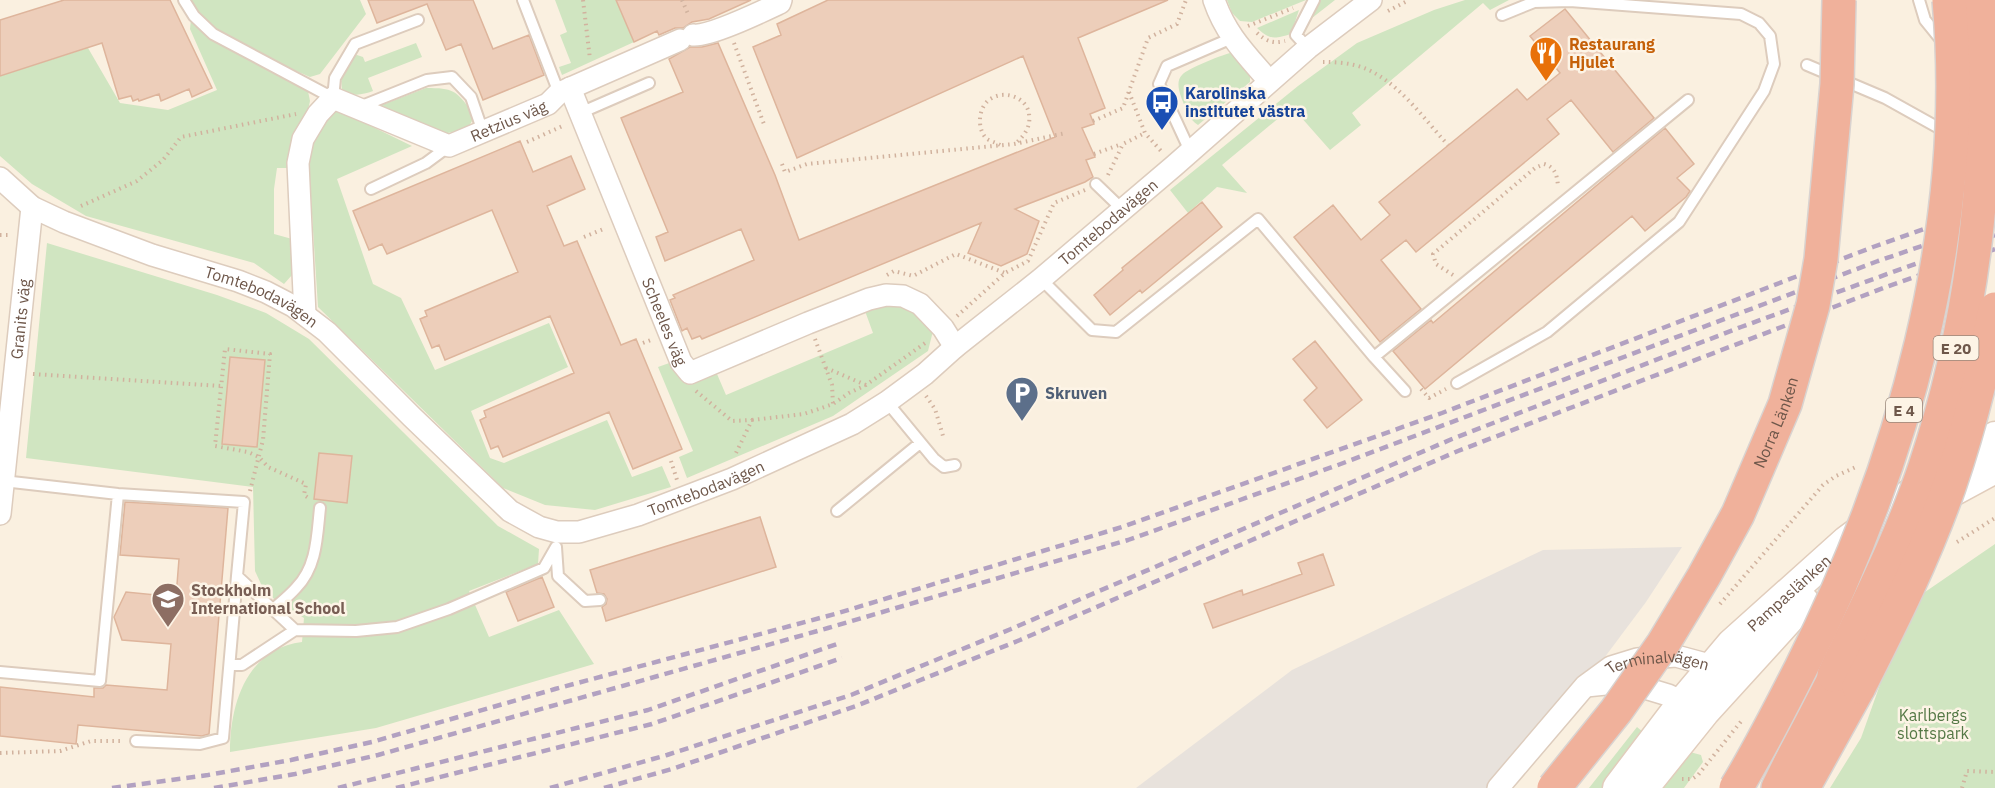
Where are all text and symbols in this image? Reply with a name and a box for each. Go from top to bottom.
place label: Restaurang Hjulet [1569,34,1655,72]
restaurant icon: Restaurang Hjulet [1528,35,1564,82]
place label: Karolinska institutet västra [1185,83,1305,121]
bus stop icon: Karolinska institutet västra [1144,84,1180,131]
street label: Retzius väg [467,95,550,146]
street label: Tomtebodavägen [1054,174,1162,270]
street label: Tomtebodavägen [202,261,322,332]
street label: Scheeles väg [638,274,692,369]
street label: Granits väg [6,277,34,360]
road number: E 20 [1934,336,1978,360]
parking icon: Skruven [1004,375,1040,422]
street label: Norra Länken [1749,375,1802,471]
place label: Skruven [1045,383,1107,403]
road number: E 4 [1886,398,1922,422]
street label: Tomtebodavägen [645,456,767,520]
street label: Pampaslänken [1743,550,1835,636]
place label: Stockholm International School [191,580,345,618]
school or university icon: Stockholm International School [150,581,186,628]
street label: Terminalvägen [1601,646,1711,678]
park label: Karlbergs slottspark [1897,705,1970,743]

